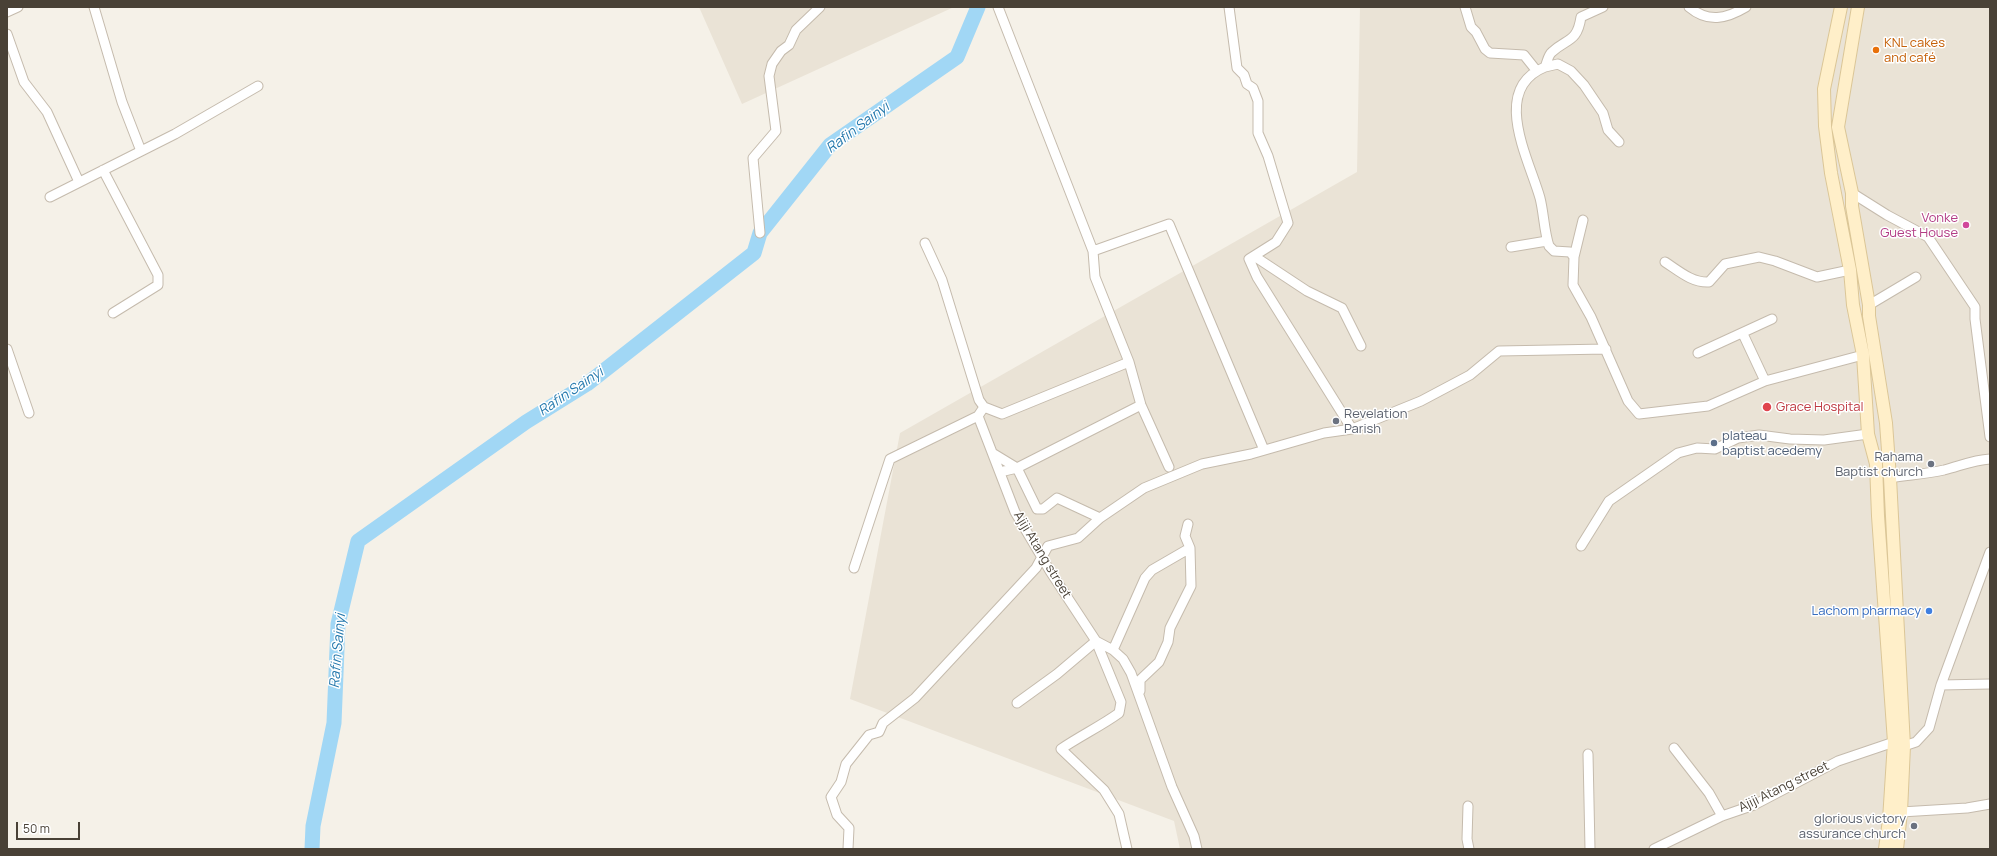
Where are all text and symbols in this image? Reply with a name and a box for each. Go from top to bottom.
place label: KNL cakes and café [1884,35,1945,66]
marker: KNL cakes and café [1871,45,1881,55]
water label: Rafin Sainyi [823,99,893,157]
place label: Vonke Guest House [1880,210,1958,241]
marker: Vonke Guest House [1961,220,1971,230]
water label: Rafin Sainyi [535,364,607,420]
place label: Grace Hospital [1776,399,1864,415]
marker: Grace Hospital [1761,401,1773,413]
place label: Revelation Parish [1344,406,1407,437]
marker: Revelation Parish [1331,416,1341,426]
place label: plateau baptist acedemy [1722,428,1822,459]
marker: plateau baptist acedemy [1709,438,1719,448]
place label: Rahama Baptist church [1835,449,1923,480]
marker: Rahama Baptist church [1926,459,1936,469]
street label: Ajiji Atang street [1010,509,1074,601]
place label: Lachom pharmacy [1812,603,1921,619]
marker: Lachom pharmacy [1924,606,1934,616]
water label: Rafin Sainyi [326,613,350,689]
street label: Ajiji Atang street [1736,758,1832,816]
place label: glorious victory assurance church [1799,811,1906,842]
scale bar [18,814,82,840]
text: 50 m [23,820,50,837]
marker: glorious victory assurance church [1909,821,1919,831]

